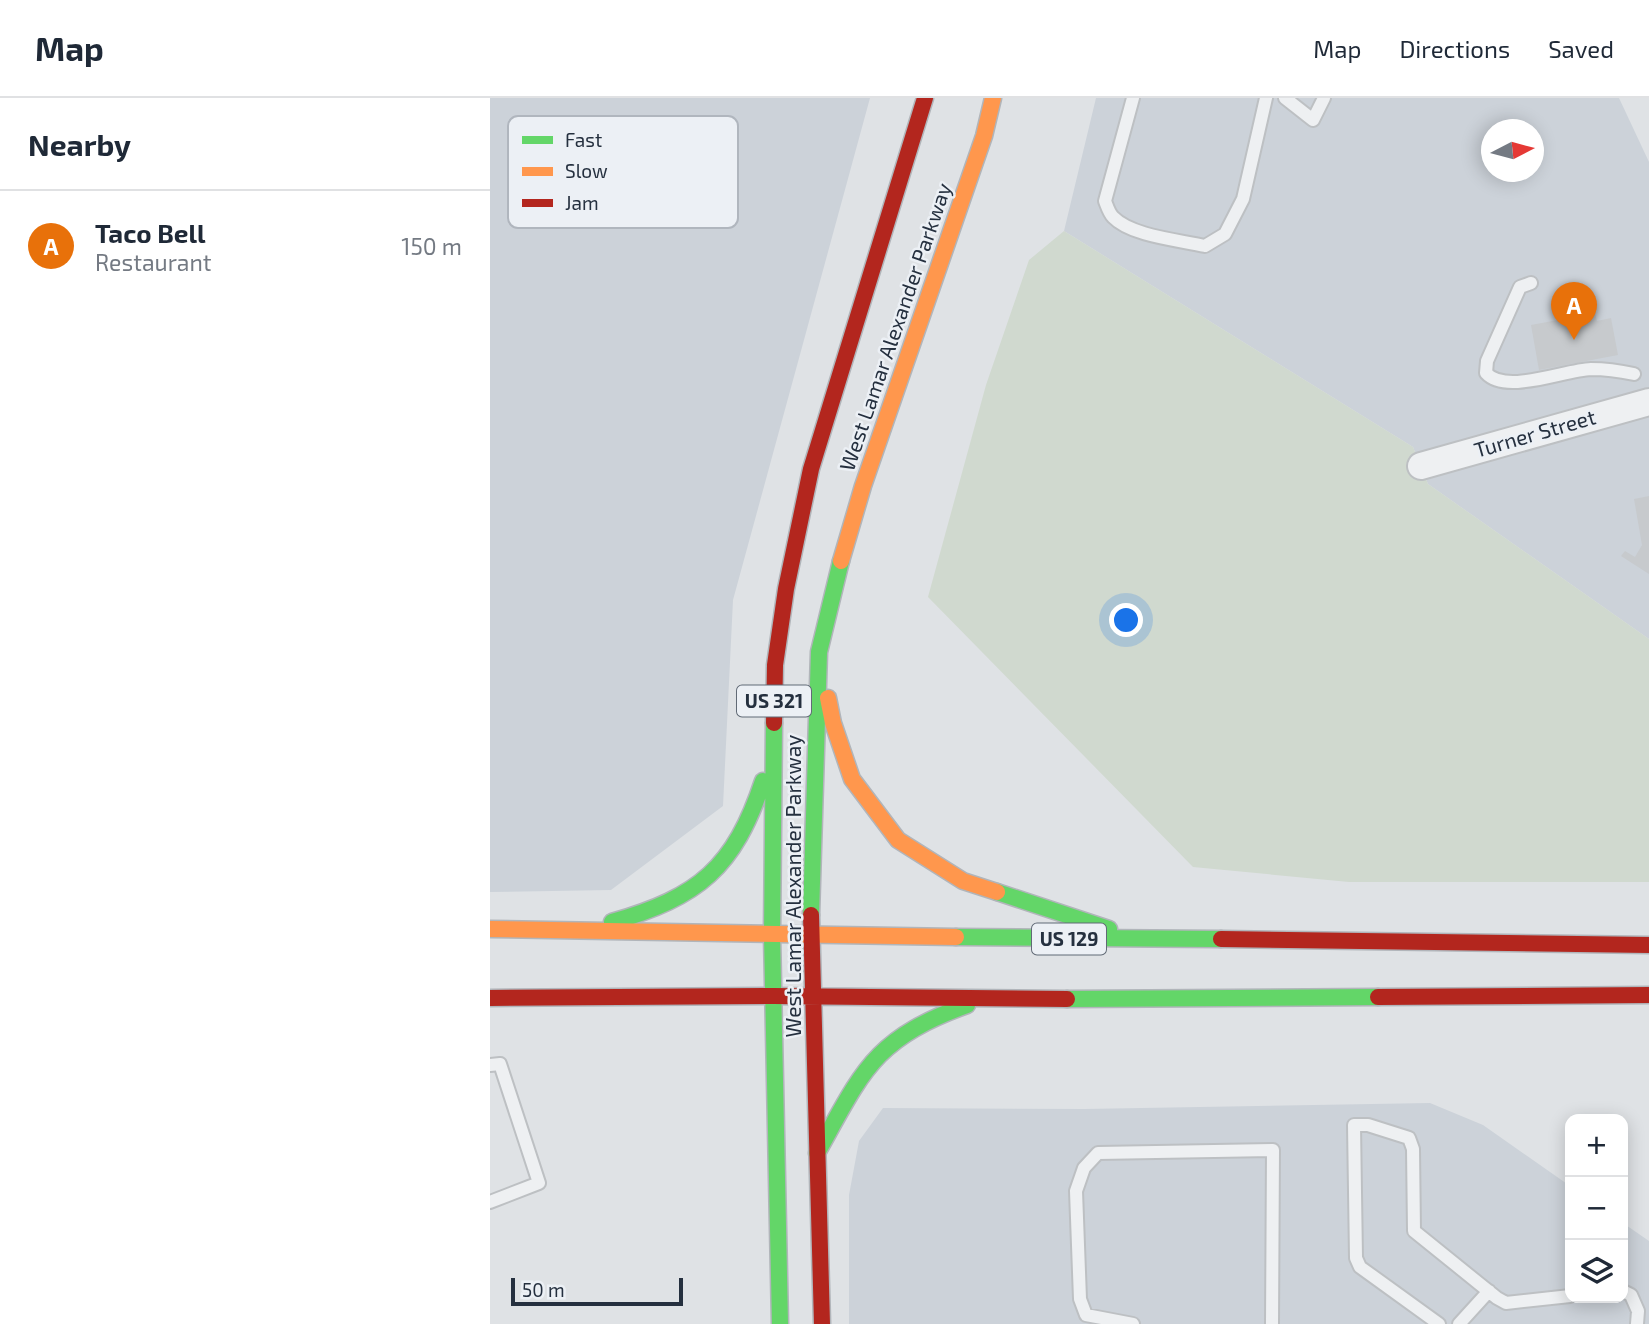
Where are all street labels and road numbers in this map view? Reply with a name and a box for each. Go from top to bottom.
street label: West Lamar Alexander Parkway [833,179,956,474]
street label: Turner Street [1471,403,1598,462]
road number: US 321 [737,686,811,716]
street label: West Lamar Alexander Parkway [780,735,805,1037]
road number: US 129 [1032,924,1106,954]

